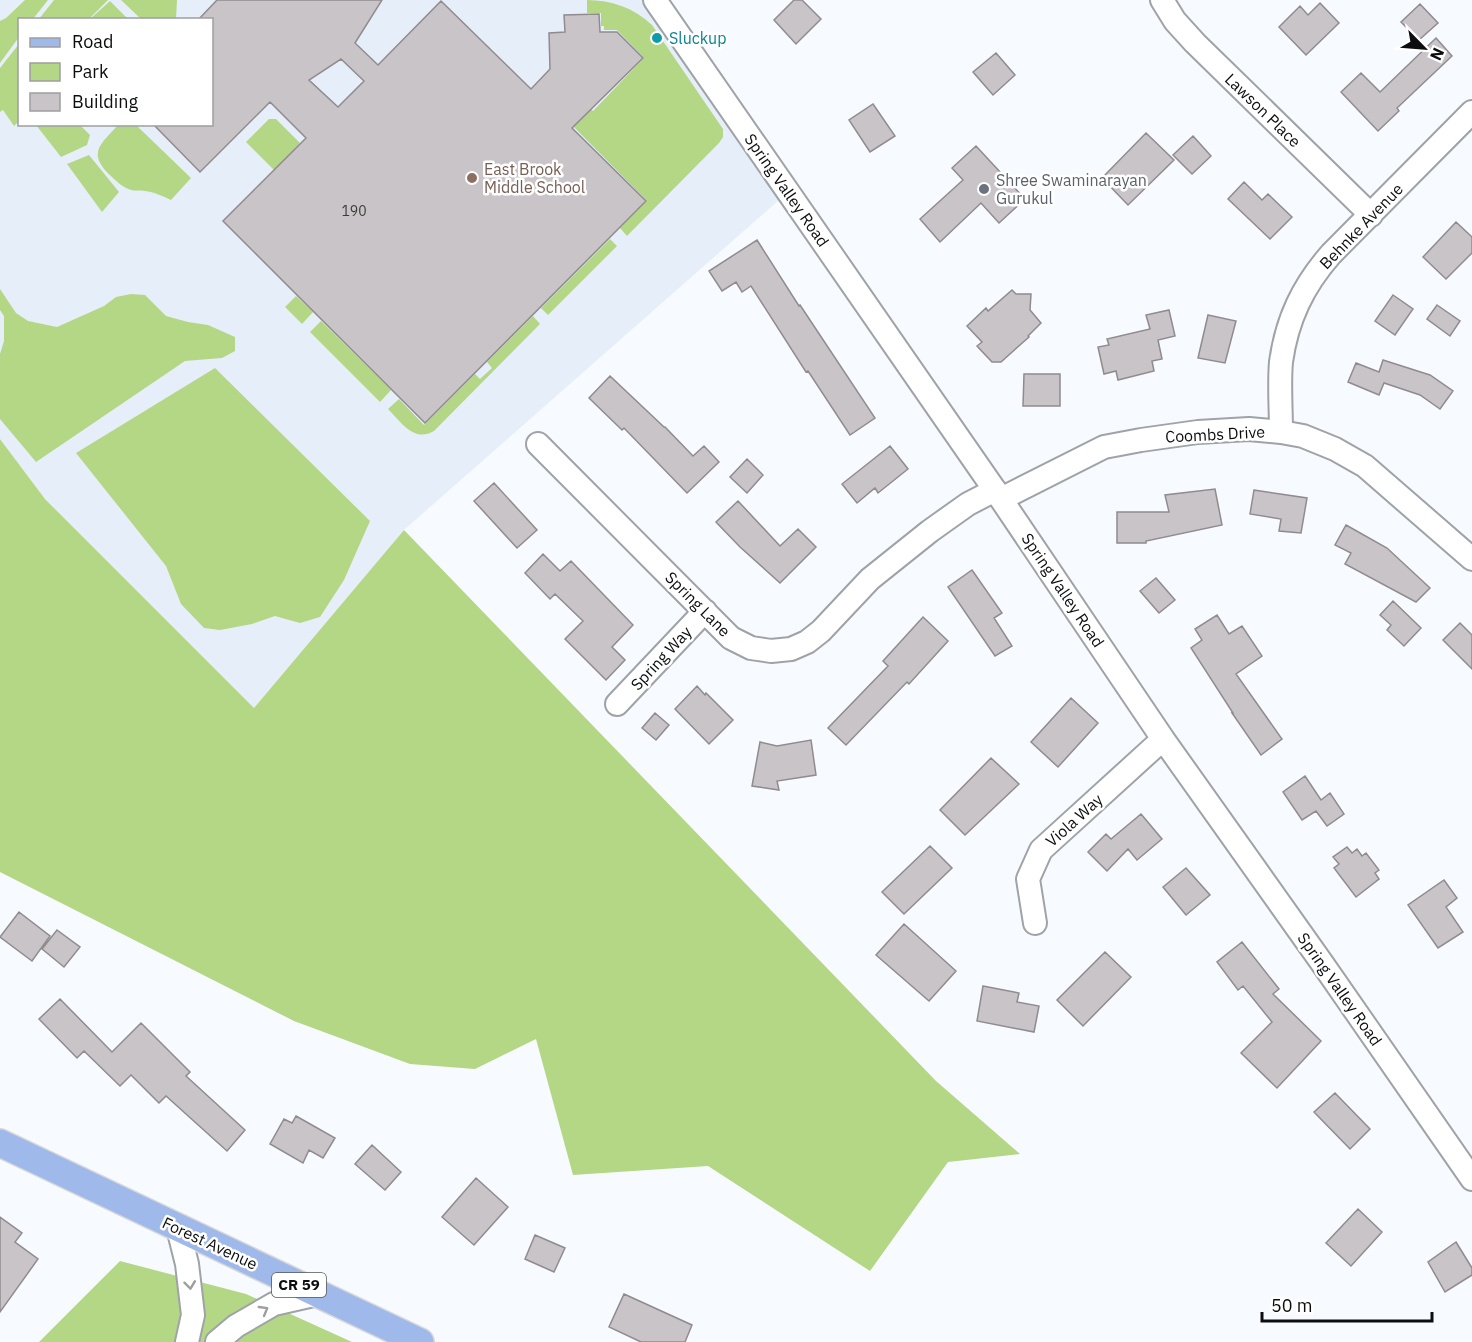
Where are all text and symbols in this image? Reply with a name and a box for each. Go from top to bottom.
legend [18,18,213,126]
north arrow [1394,18,1454,78]
place label: Sluckup [669,28,726,48]
text: Road [72,30,113,53]
marker: Sluckup [650,31,664,45]
text: N [1426,45,1449,64]
text: Park [72,60,109,83]
street label: Lawson Place [1221,69,1305,151]
text: Building [72,90,139,113]
street label: Spring Valley Road [741,130,833,250]
place label: East Brook Middle School [484,159,585,197]
place label: Shree Swaminarayan Gurukul [996,170,1147,208]
marker: East Brook Middle School [465,171,479,185]
street label: Behnke Avenue [1315,179,1407,273]
marker: Shree Swaminarayan Gurukul [977,182,991,196]
house number: 190 [341,202,367,220]
street label: Coombs Drive [1165,421,1266,447]
street label: Spring Valley Road [1017,529,1109,651]
street label: Spring Lane [661,567,735,641]
street label: Spring Way [626,622,696,694]
street label: Viola Way [1041,789,1107,851]
street label: Spring Valley Road [1294,929,1386,1049]
street label: Forest Avenue [159,1212,261,1274]
road number: CR 59 [272,1273,326,1297]
one-way arrow [183,1280,195,1289]
scale bar [1262,1285,1432,1323]
text: 50 m [1271,1294,1313,1317]
one-way arrow [258,1306,268,1317]

